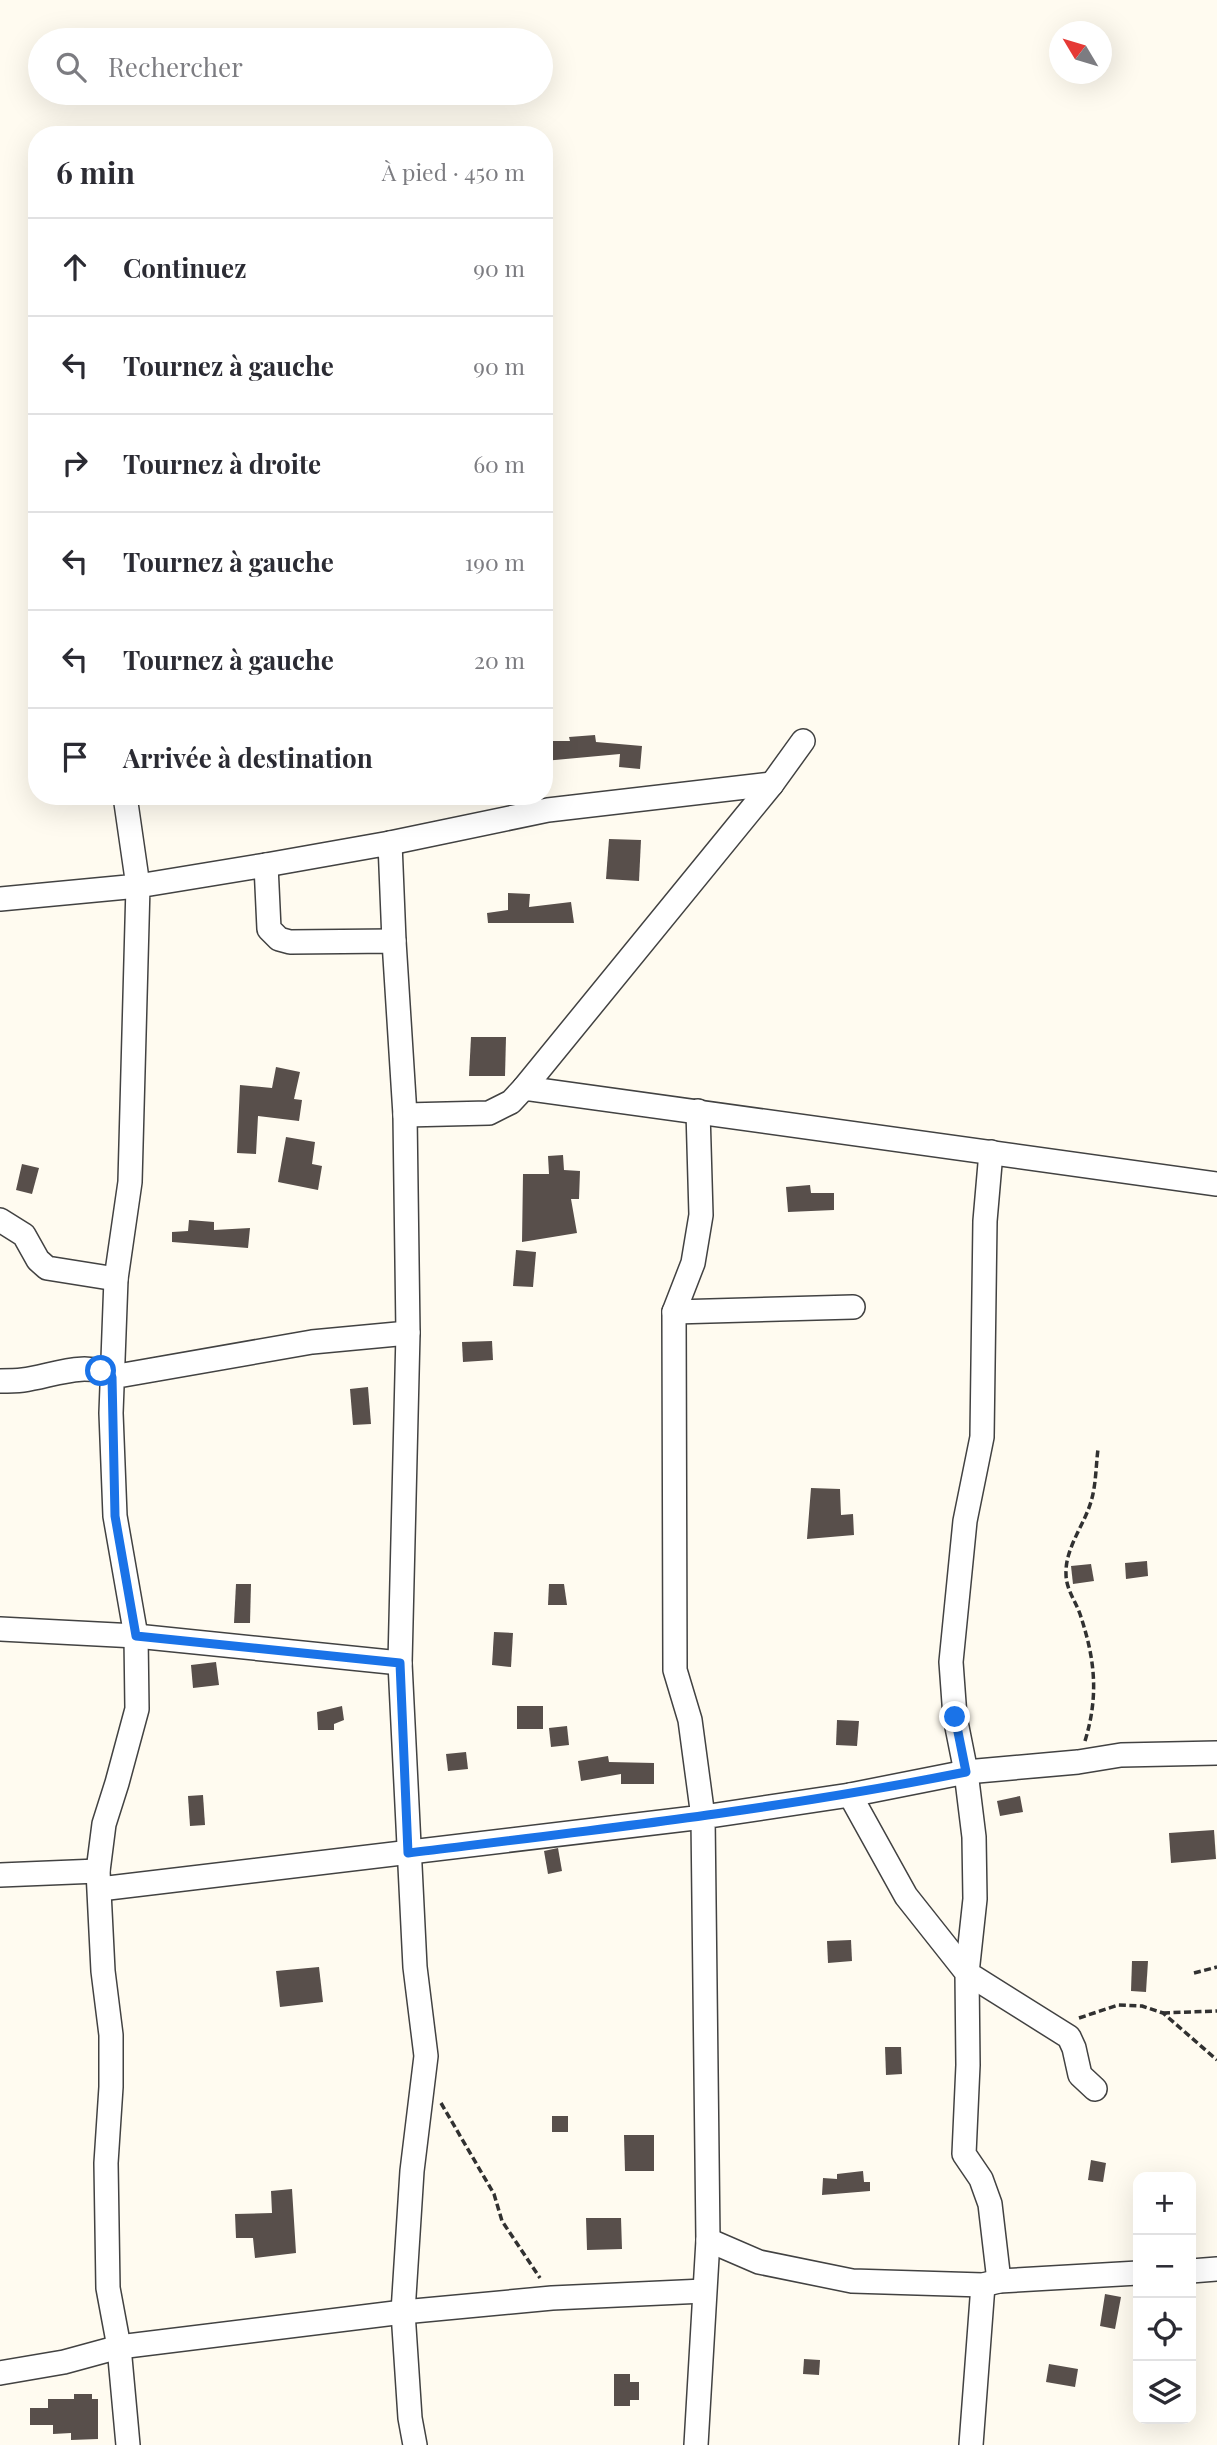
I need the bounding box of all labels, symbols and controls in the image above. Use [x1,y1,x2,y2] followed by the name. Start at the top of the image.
[1049,21,1112,84] north arrow
[28,28,553,105] search box
[52,48,90,86] icon: search
[108,49,243,84] text: Rechercher
[56,152,135,192] text: 6 min
[382,156,525,187] text: À pied · 450 m
[56,248,94,286] icon: ahead
[123,250,246,285] text: Continuez
[473,252,525,283] text: 90 m
[56,346,94,384] icon: left
[123,348,334,383] text: Tournez à gauche
[473,350,525,381] text: 90 m
[56,444,94,482] icon: right
[123,446,321,481] text: Tournez à droite
[473,448,525,479] text: 60 m
[56,542,94,580] icon: left
[123,544,334,579] text: Tournez à gauche
[465,546,525,577] text: 190 m
[56,640,94,678] icon: left
[123,642,334,677] text: Tournez à gauche
[474,644,525,675] text: 20 m
[56,738,94,776] icon: arrive
[123,740,373,775] text: Arrivée à destination
[85,1355,116,1386] route start
[939,1701,970,1732] route end
[1133,2172,1196,2424] map controls
[1133,2172,1196,2235] button: +
[1133,2235,1196,2298] button: −
[1133,2298,1196,2361] button: locate
[1133,2361,1196,2424] button: layers

